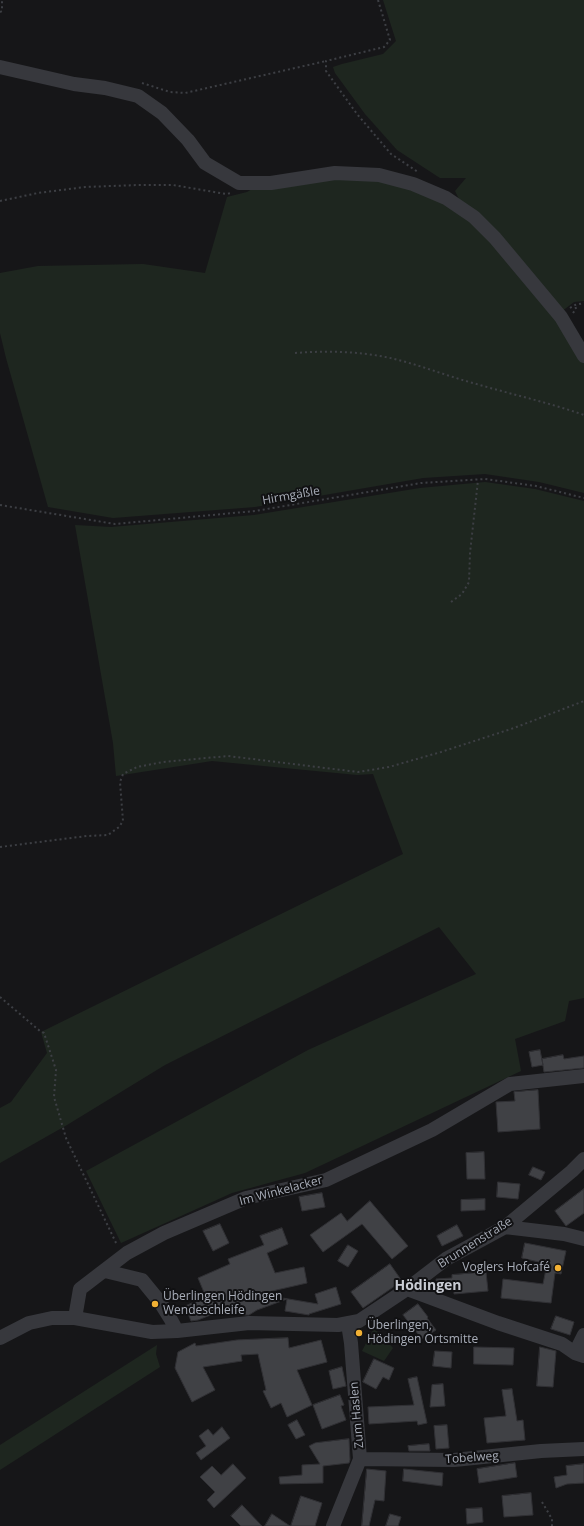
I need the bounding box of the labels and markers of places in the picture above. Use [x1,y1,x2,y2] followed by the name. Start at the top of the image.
[462,1261,550,1275] place label: Voglers Hofcafé
[553,1263,563,1273] marker: Voglers Hofcafé
[163,1290,282,1318] place label: Überlingen Hödingen Wendeschleife
[150,1299,160,1309] marker: Überlingen Hödingen Wendeschleife
[367,1319,478,1347] place label: Überlingen, Hödingen Ortsmitte
[354,1328,364,1338] marker: Überlingen, Hödingen Ortsmitte

